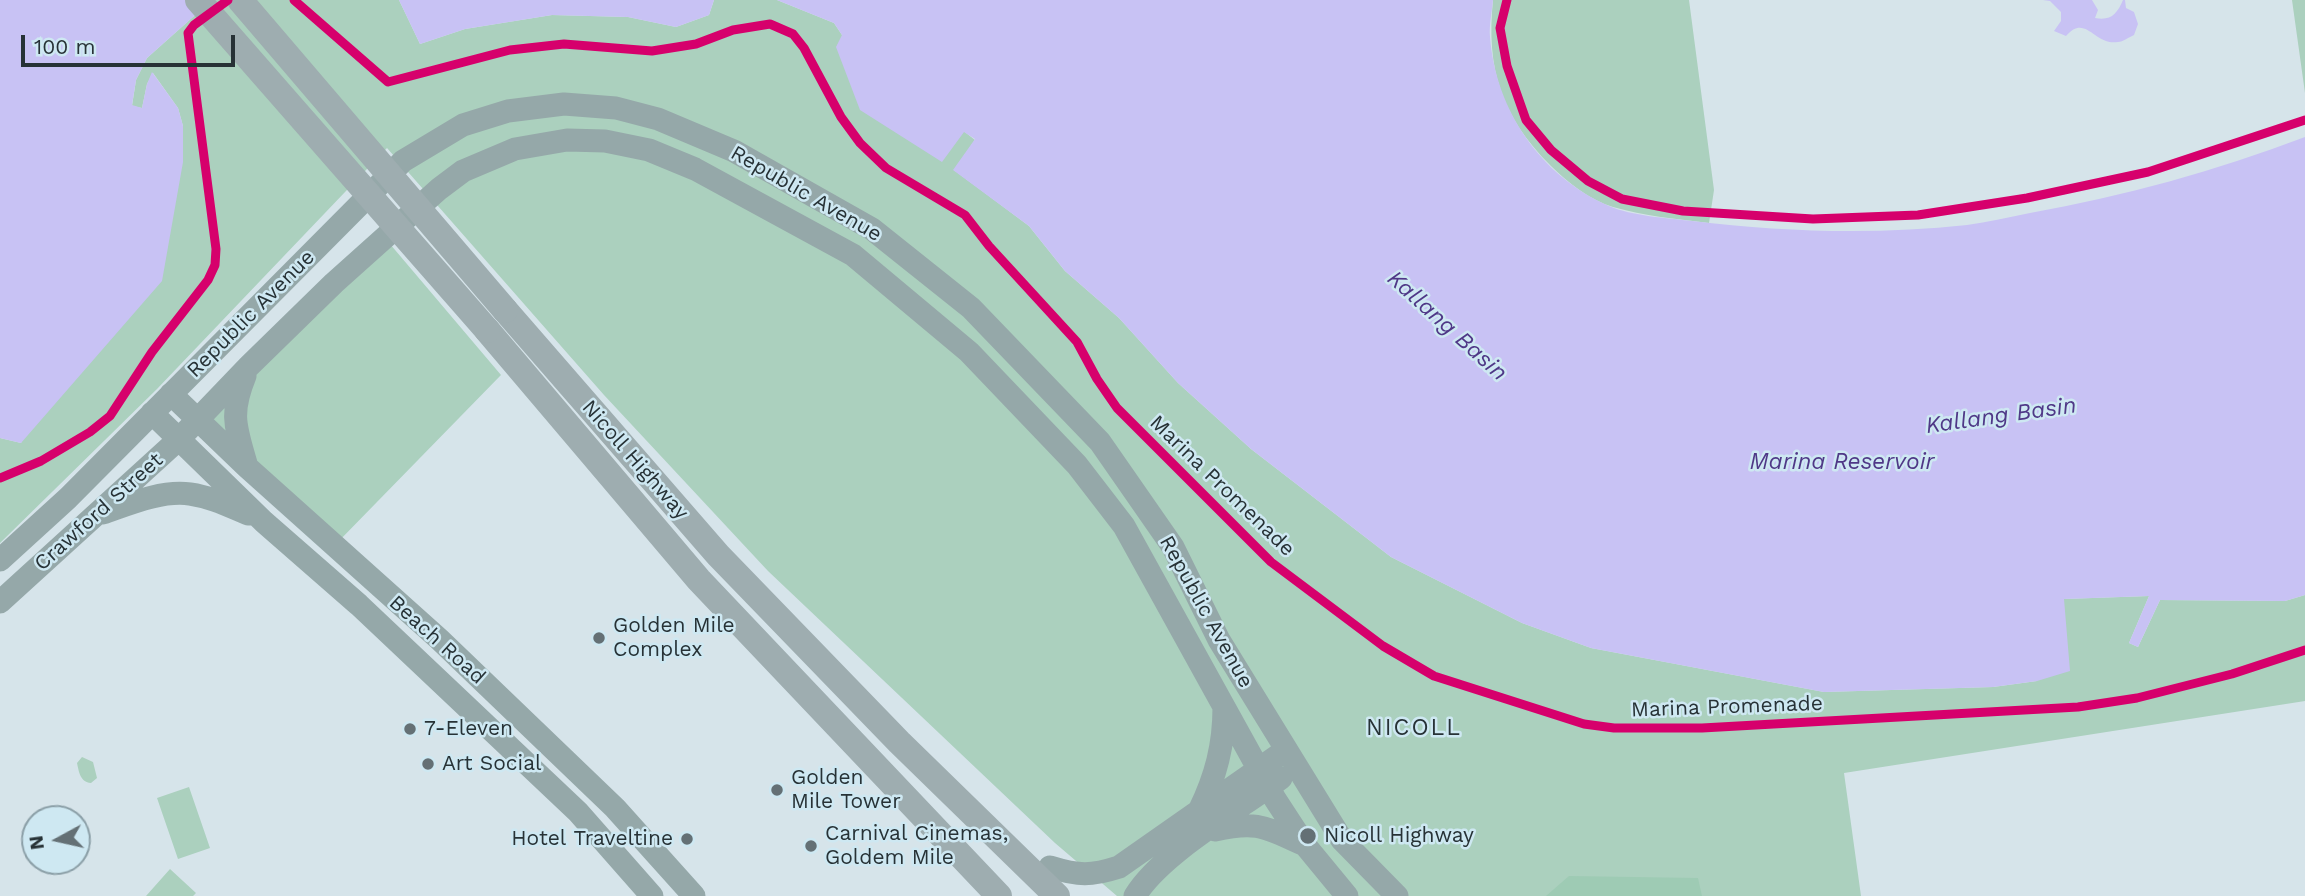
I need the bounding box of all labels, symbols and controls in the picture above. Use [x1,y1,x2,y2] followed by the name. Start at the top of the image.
[24,21,238,65] scale bar
[34,34,96,59] text: 100 m
[726,141,886,247] street label: Republic Avenue
[182,245,320,383] street label: Republic Avenue
[1381,265,1513,387] water label: Kallang Basin
[1924,392,2078,440] water label: Kallang Basin
[576,395,694,525] street label: Nicoll Highway
[1144,410,1300,562] street label: Marina Promenade
[30,448,168,576] street label: Crawford Street
[1749,448,1935,476] water label: Marina Reservoir
[1154,531,1258,693] street label: Republic Avenue
[384,590,490,690] street label: Beach Road
[613,613,735,663] place label: Golden Mile Complex
[591,630,607,646] marker: Golden Mile Complex
[1631,691,1823,723] street label: Marina Promenade
[1367,714,1461,742] district label: NICOLL
[424,716,513,742] place label: 7-Eleven
[402,721,418,737] marker: 7-Eleven
[442,751,541,777] place label: Art Social
[420,756,436,772] marker: Art Social
[791,765,901,815] place label: Golden Mile Tower
[769,782,785,798] marker: Golden Mile Tower
[21,805,91,875] north arrow
[825,821,1008,871] place label: Carnival Cinemas, Goldem Mile
[1324,823,1474,849] place label: Nicoll Highway
[511,826,673,852] place label: Hotel Traveltine
[1298,826,1318,846] marker: Nicoll Highway
[679,831,695,847] marker: Hotel Traveltine
[24,834,49,851] text: N
[803,838,819,854] marker: Carnival Cinemas, Goldem Mile

